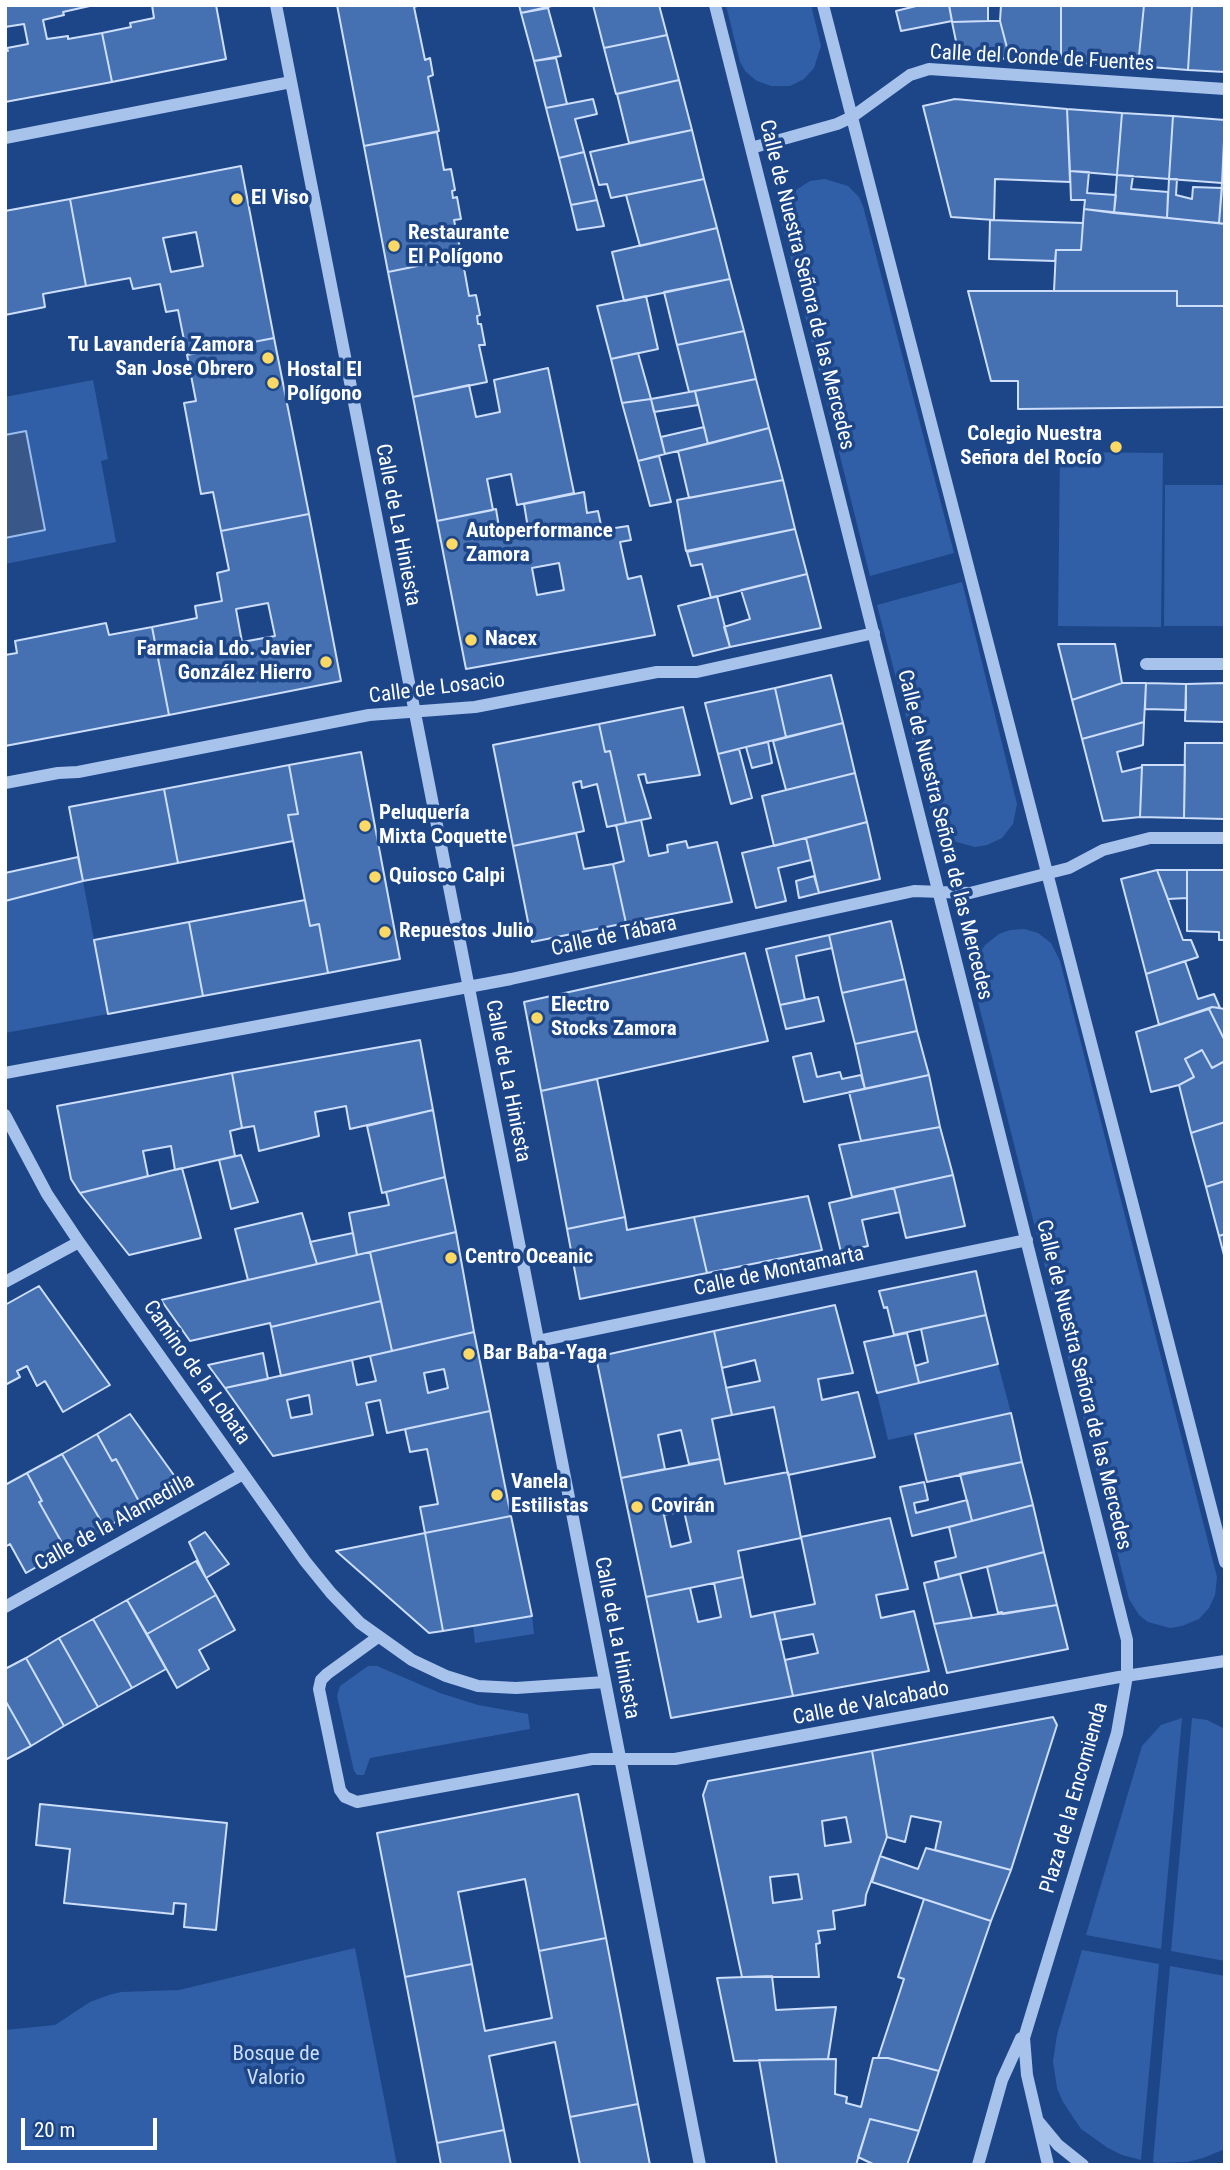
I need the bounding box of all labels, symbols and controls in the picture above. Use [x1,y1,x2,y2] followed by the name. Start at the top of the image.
[929,41,1155,77] street label: Calle del Conde de Fuentes
[753,117,859,453] street label: Calle de Nuestra Señora de las Mercedes
[251,186,309,212] place label: El Viso
[229,191,245,207] marker: El Viso
[408,221,509,271] place label: Restaurante El Polígono
[386,238,402,254] marker: Restaurante El Polígono
[68,333,254,383] place label: Tu Lavandería Zamora San Jose Obrero
[260,350,276,366] marker: Tu Lavandería Zamora San Jose Obrero
[287,358,362,408] place label: Hostal El Polígono
[265,375,281,391] marker: Hostal El Polígono
[960,422,1102,472] place label: Colegio Nuestra Señora del Rocío
[1108,439,1124,455] marker: Colegio Nuestra Señora del Rocío
[369,442,425,608] street label: Calle de La Hiniesta
[466,519,613,569] place label: Autoperformance Zamora
[444,536,460,552] marker: Autoperformance Zamora
[485,627,537,653] place label: Nacex
[463,632,479,648] marker: Nacex
[137,637,312,687] place label: Farmacia Ldo. Javier González Hierro
[318,654,334,670] marker: Farmacia Ldo. Javier González Hierro
[891,667,997,1003] street label: Calle de Nuestra Señora de las Mercedes
[368,668,506,710] street label: Calle de Losacio
[379,801,507,851] place label: Peluquería Mixta Coquette
[357,818,373,834] marker: Peluquería Mixta Coquette
[389,864,505,890] place label: Quiosco Calpi
[367,869,383,885] marker: Quiosco Calpi
[549,911,679,963] street label: Calle de Tábara
[399,919,534,945] place label: Repuestos Julio
[377,924,393,940] marker: Repuestos Julio
[551,993,677,1043] place label: Electro Stocks Zamora
[479,998,535,1164] street label: Calle de La Hiniesta
[529,1010,545,1026] marker: Electro Stocks Zamora
[1030,1217,1136,1553] street label: Calle de Nuestra Señora de las Mercedes
[692,1242,866,1302] street label: Calle de Montamarta
[465,1245,593,1271] place label: Centro Oceanic
[443,1250,459,1266] marker: Centro Oceanic
[137,1296,255,1450] street label: Camino de la Lobata
[483,1341,607,1367] place label: Bar Baba-Yaga
[461,1346,477,1362] marker: Bar Baba-Yaga
[31,1469,199,1577] street label: Calle de la Alamedilla
[511,1470,589,1520] place label: Vanela Estilistas
[489,1487,505,1503] marker: Vanela Estilistas
[651,1494,715,1520] place label: Covirán
[629,1499,645,1515] marker: Covirán
[588,1555,644,1721] street label: Calle de La Hiniesta
[791,1676,951,1732] street label: Calle de Valcabado
[1036,1700,1114,1896] street label: Plaza de la Encomienda
[232,2042,320,2092] park label: Bosque de Valorio
[24,2104,161,2148] scale bar
[34,2118,75,2142] text: 20 m

